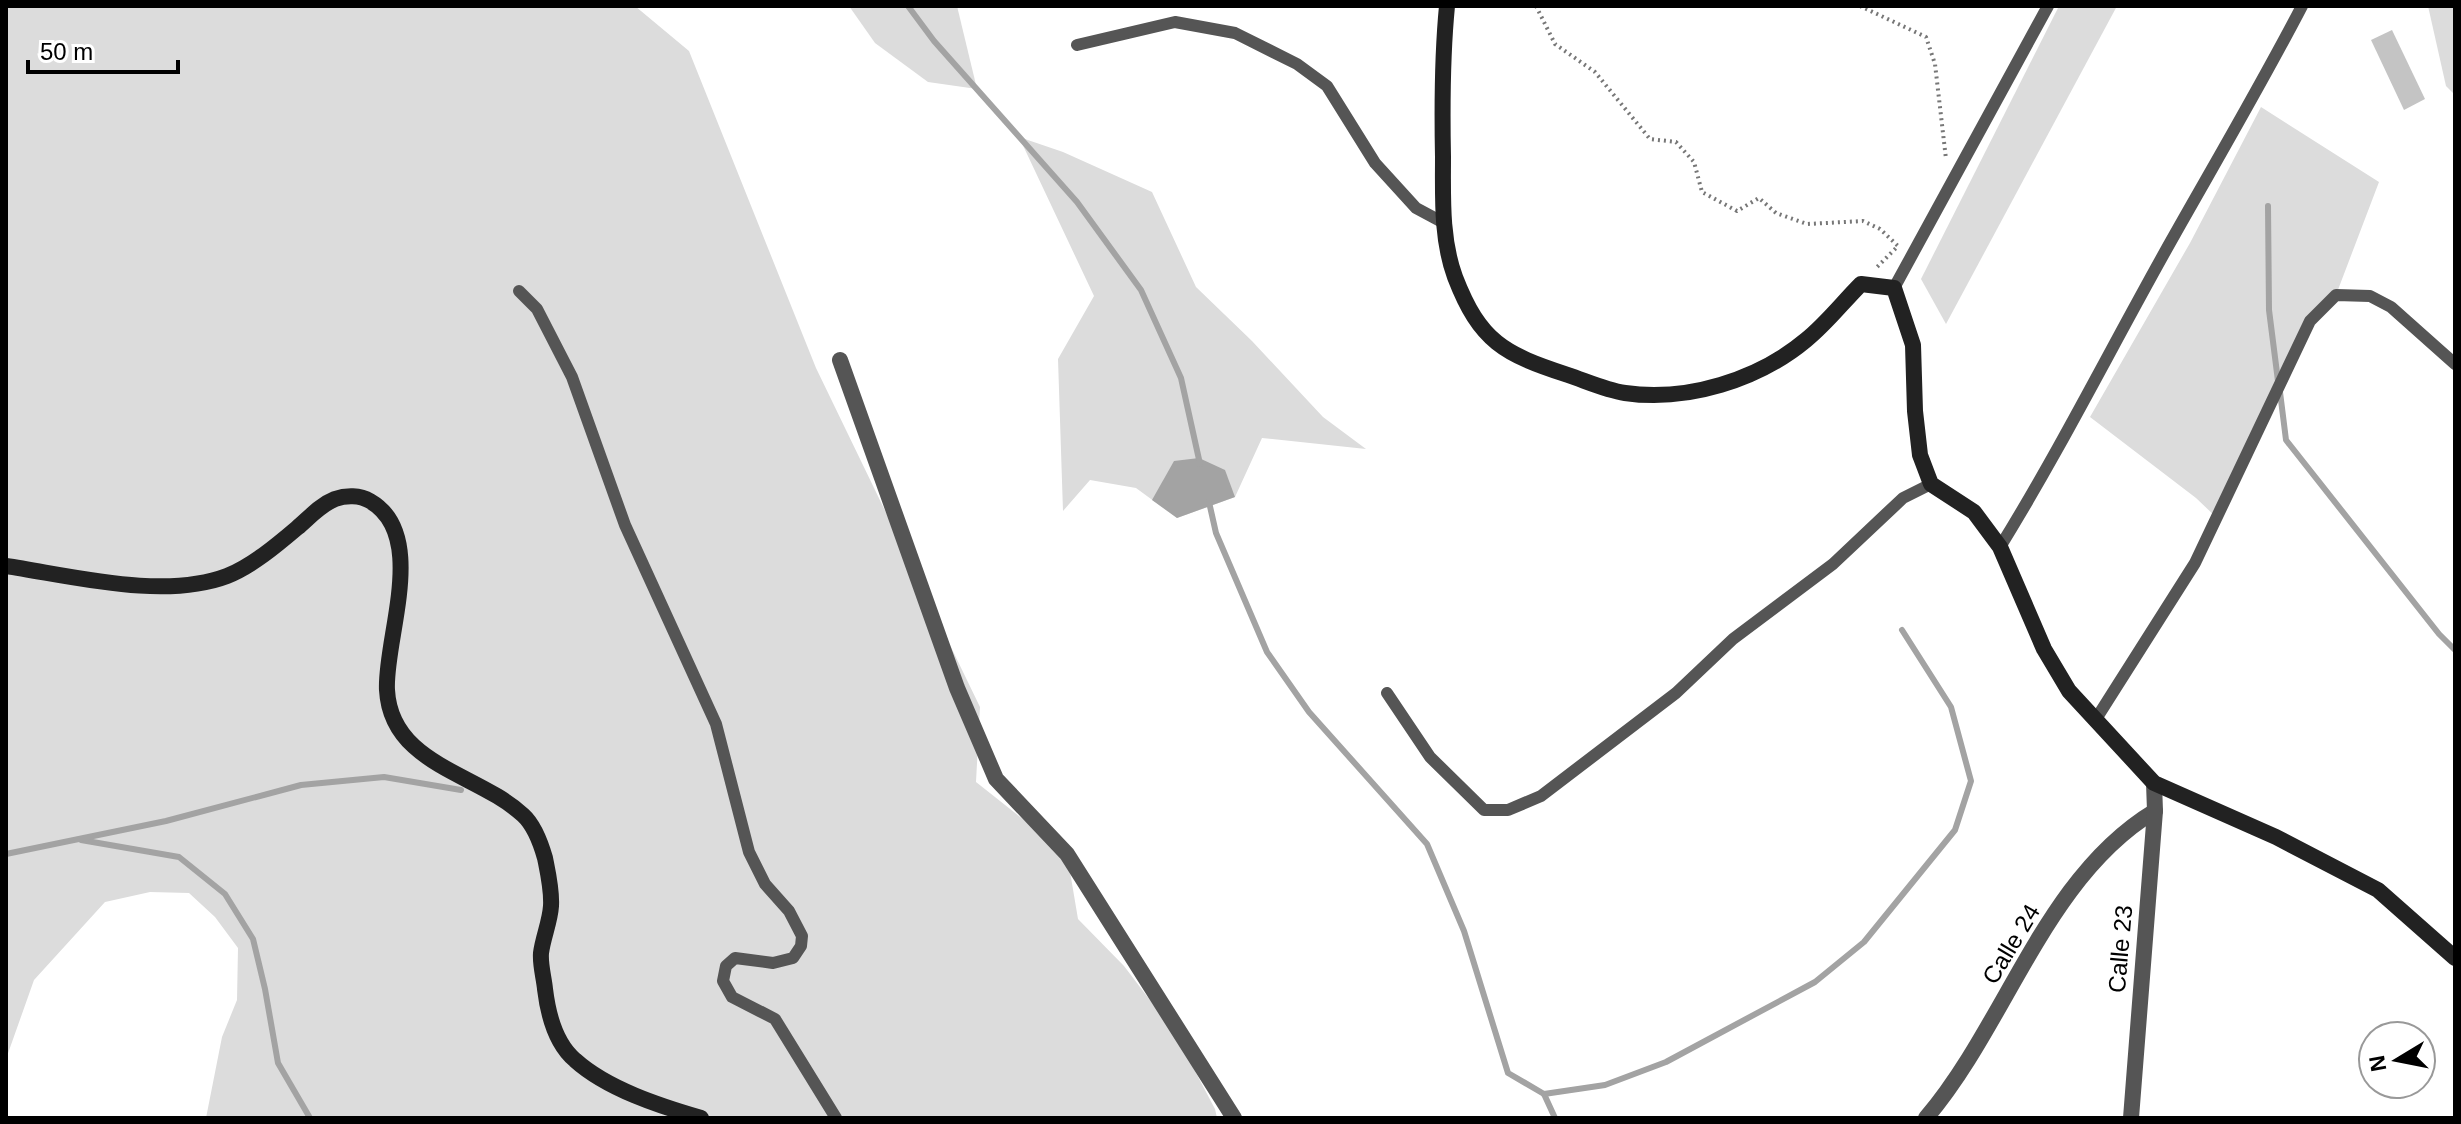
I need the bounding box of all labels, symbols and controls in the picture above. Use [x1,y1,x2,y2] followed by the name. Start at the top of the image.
[28,24,178,74] scale bar
[40,38,93,65] text: 50 m
[1977,899,2045,989] street label: Calle 24
[2103,904,2137,994] street label: Calle 23
[2357,1020,2437,1100] north arrow
[2364,1053,2391,1073] text: N

